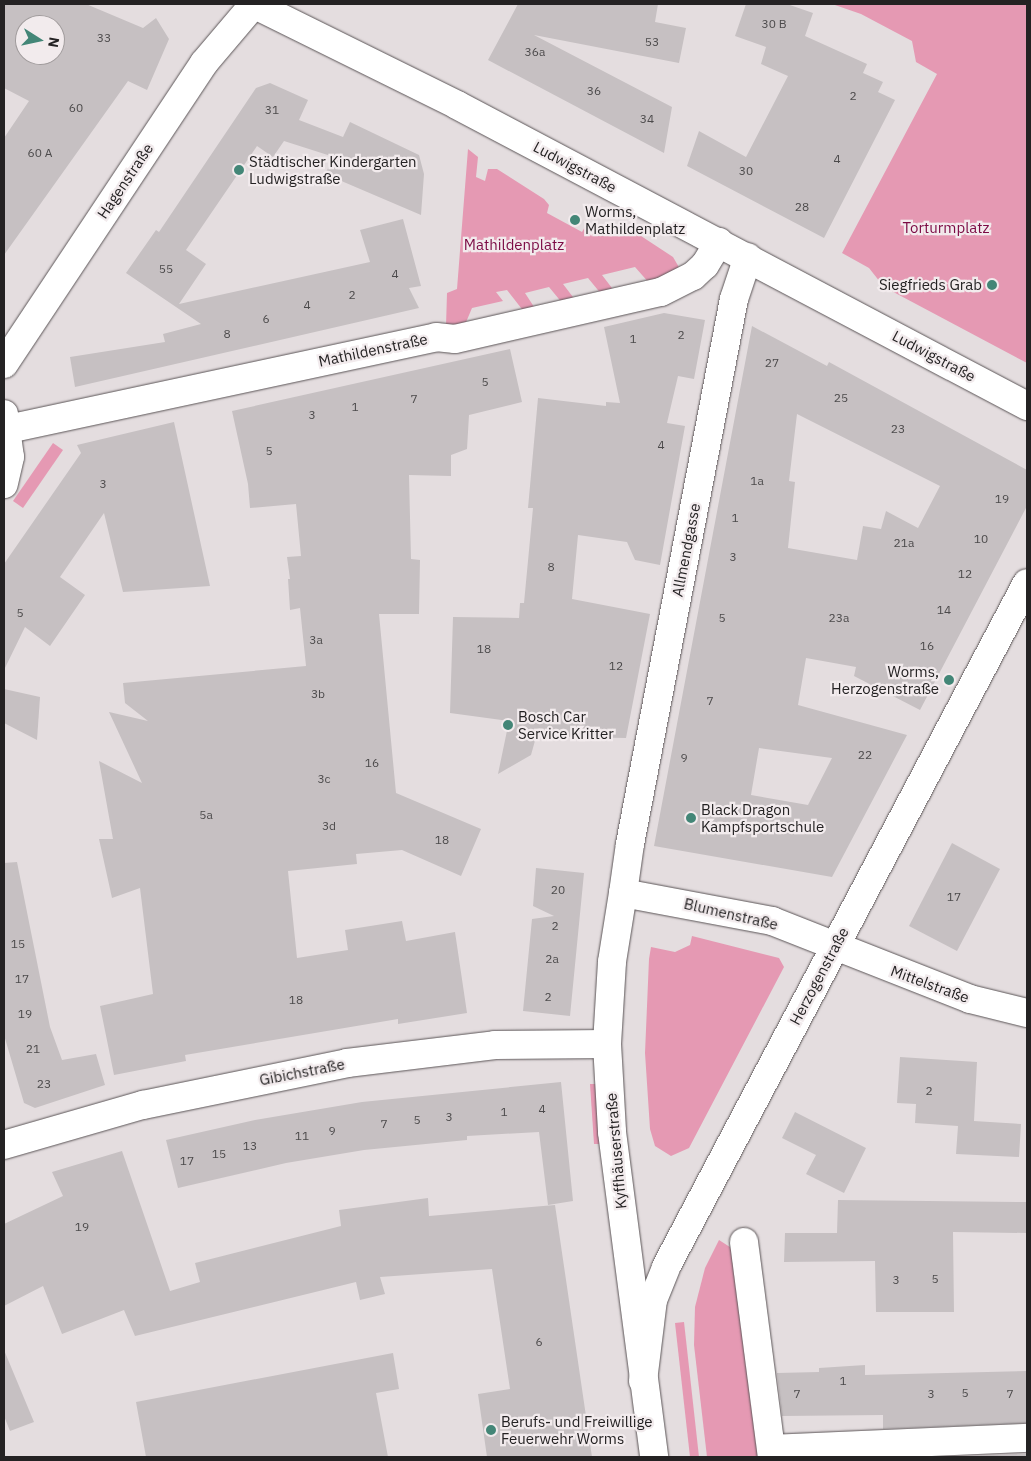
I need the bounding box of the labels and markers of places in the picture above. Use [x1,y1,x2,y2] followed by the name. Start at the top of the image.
[249,152,417,187] place label: Städtischer Kindergarten Ludwigstraße
[233,164,245,176] marker: Städtischer Kindergarten Ludwigstraße
[585,202,685,237] place label: Worms, Mathildenplatz
[569,214,581,226] marker: Worms, Mathildenplatz
[879,276,982,294] place label: Siegfrieds Grab
[986,279,998,291] marker: Siegfrieds Grab
[831,662,939,697] place label: Worms, Herzogenstraße
[943,674,955,686] marker: Worms, Herzogenstraße
[518,707,614,742] place label: Bosch Car Service Kritter
[502,719,514,731] marker: Bosch Car Service Kritter
[701,800,824,835] place label: Black Dragon Kampfsportschule
[685,812,697,824] marker: Black Dragon Kampfsportschule
[501,1412,653,1447] place label: Berufs- und Freiwillige Feuerwehr Worms
[485,1424,497,1436] marker: Berufs- und Freiwillige Feuerwehr Worms

